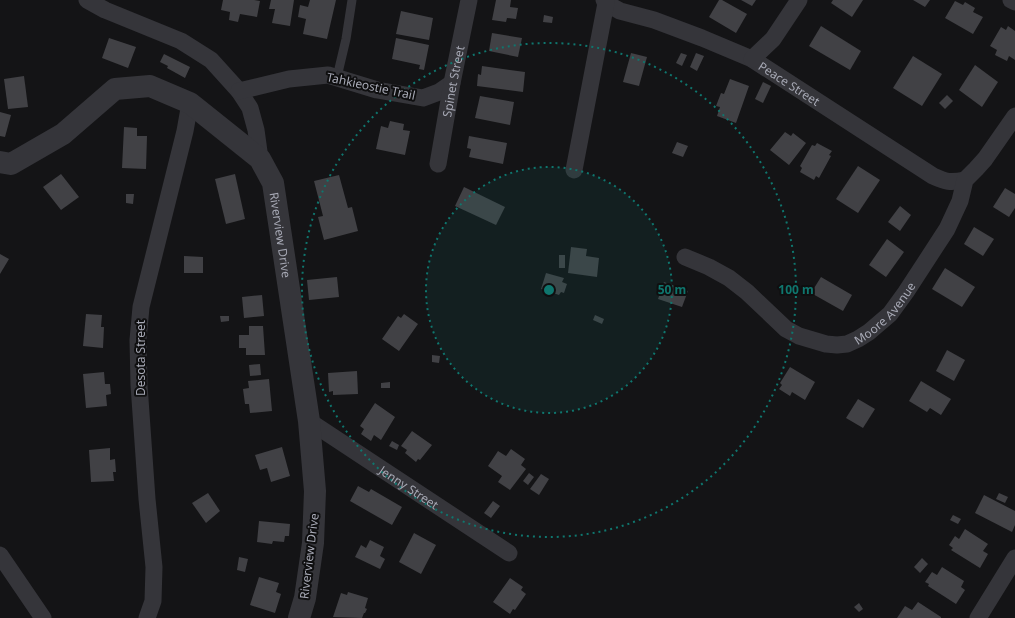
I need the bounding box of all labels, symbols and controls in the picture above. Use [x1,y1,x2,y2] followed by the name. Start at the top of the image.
[438,43,468,118] street label: Spinet Street
[755,57,824,110] street label: Peace Street
[325,68,417,104] street label: Tahkieostie Trail
[266,191,296,279] street label: Riverview Drive
[850,278,919,348] street label: Moore Avenue
[658,281,686,298] text: 50 m
[778,281,814,298] text: 100 m
[542,283,556,297] centre of rings
[132,319,149,396] street label: Desota Street
[375,461,443,513] street label: Jenny Street
[295,512,323,600] street label: Riverview Drive

